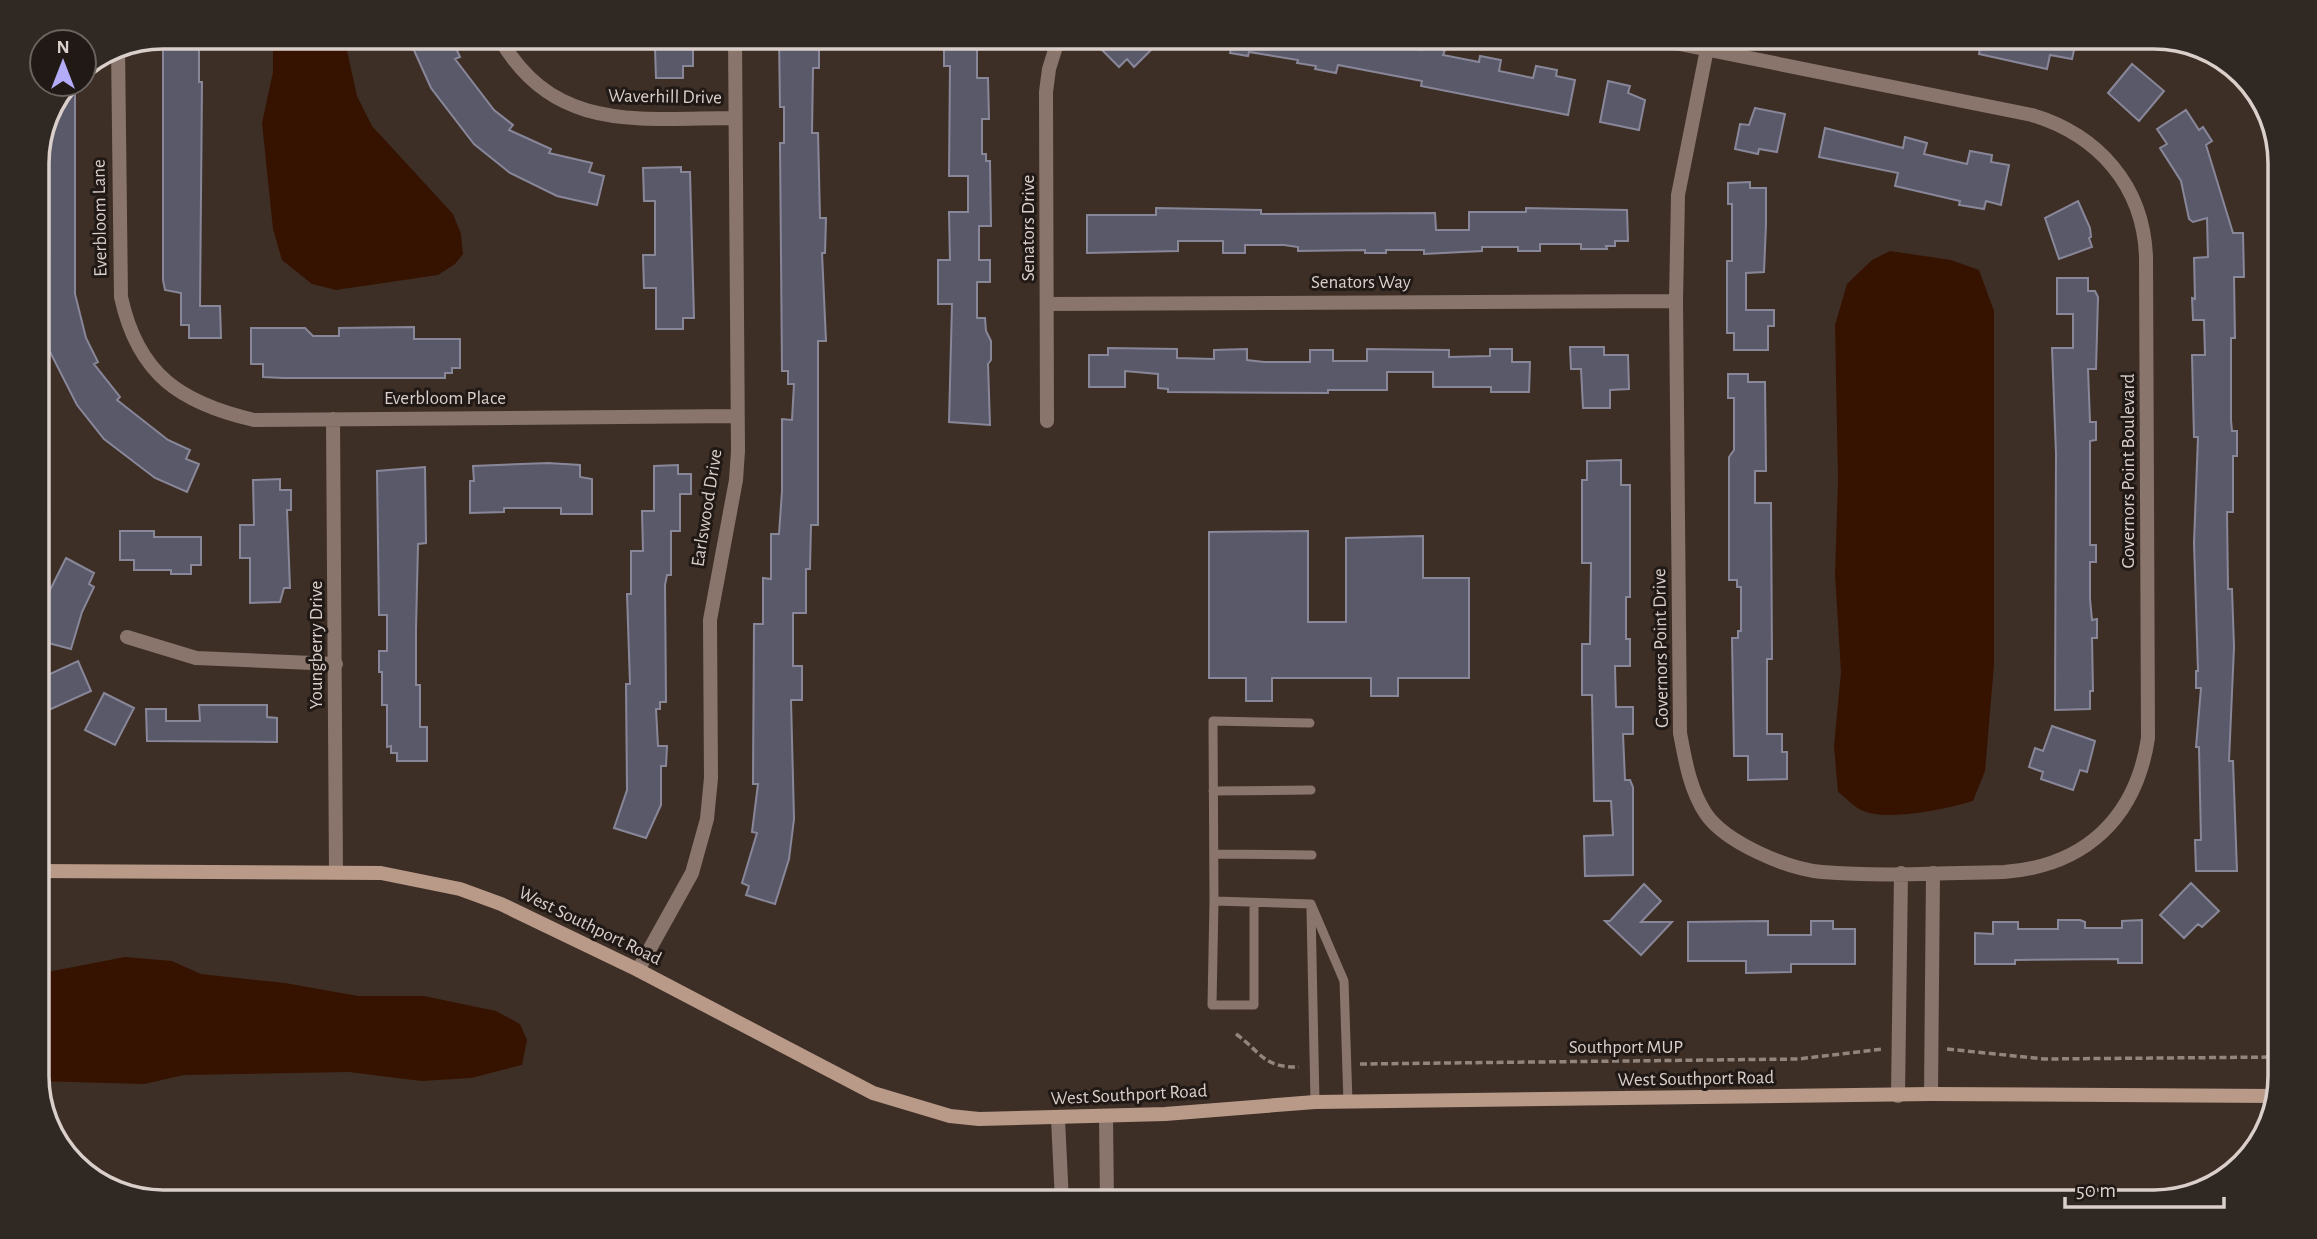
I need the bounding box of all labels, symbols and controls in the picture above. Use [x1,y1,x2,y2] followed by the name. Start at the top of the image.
[28,28,98,98] north arrow
[56,38,70,57] text: N
[608,87,722,107] street label: Waverhill Drive
[89,159,111,277] street label: Everbloom Lane
[1019,175,1038,281] street label: Senators Drive
[1311,273,1411,292] street label: Senators Way
[2119,373,2138,568] street label: Governors Point Boulevard
[384,389,506,408] street label: Everbloom Place
[688,448,726,568] street label: Earlswood Drive
[1650,568,1672,728] street label: Governors Point Drive
[307,581,326,709] street label: Youngberry Drive
[515,883,665,969] street label: West Southport Road
[1569,1038,1683,1057] street label: Southport MUP
[1618,1068,1775,1090] street label: West Southport Road
[1050,1081,1208,1109] street label: West Southport Road
[2065,1166,2224,1210] scale bar
[2076,1180,2116,1201] text: 50 m

